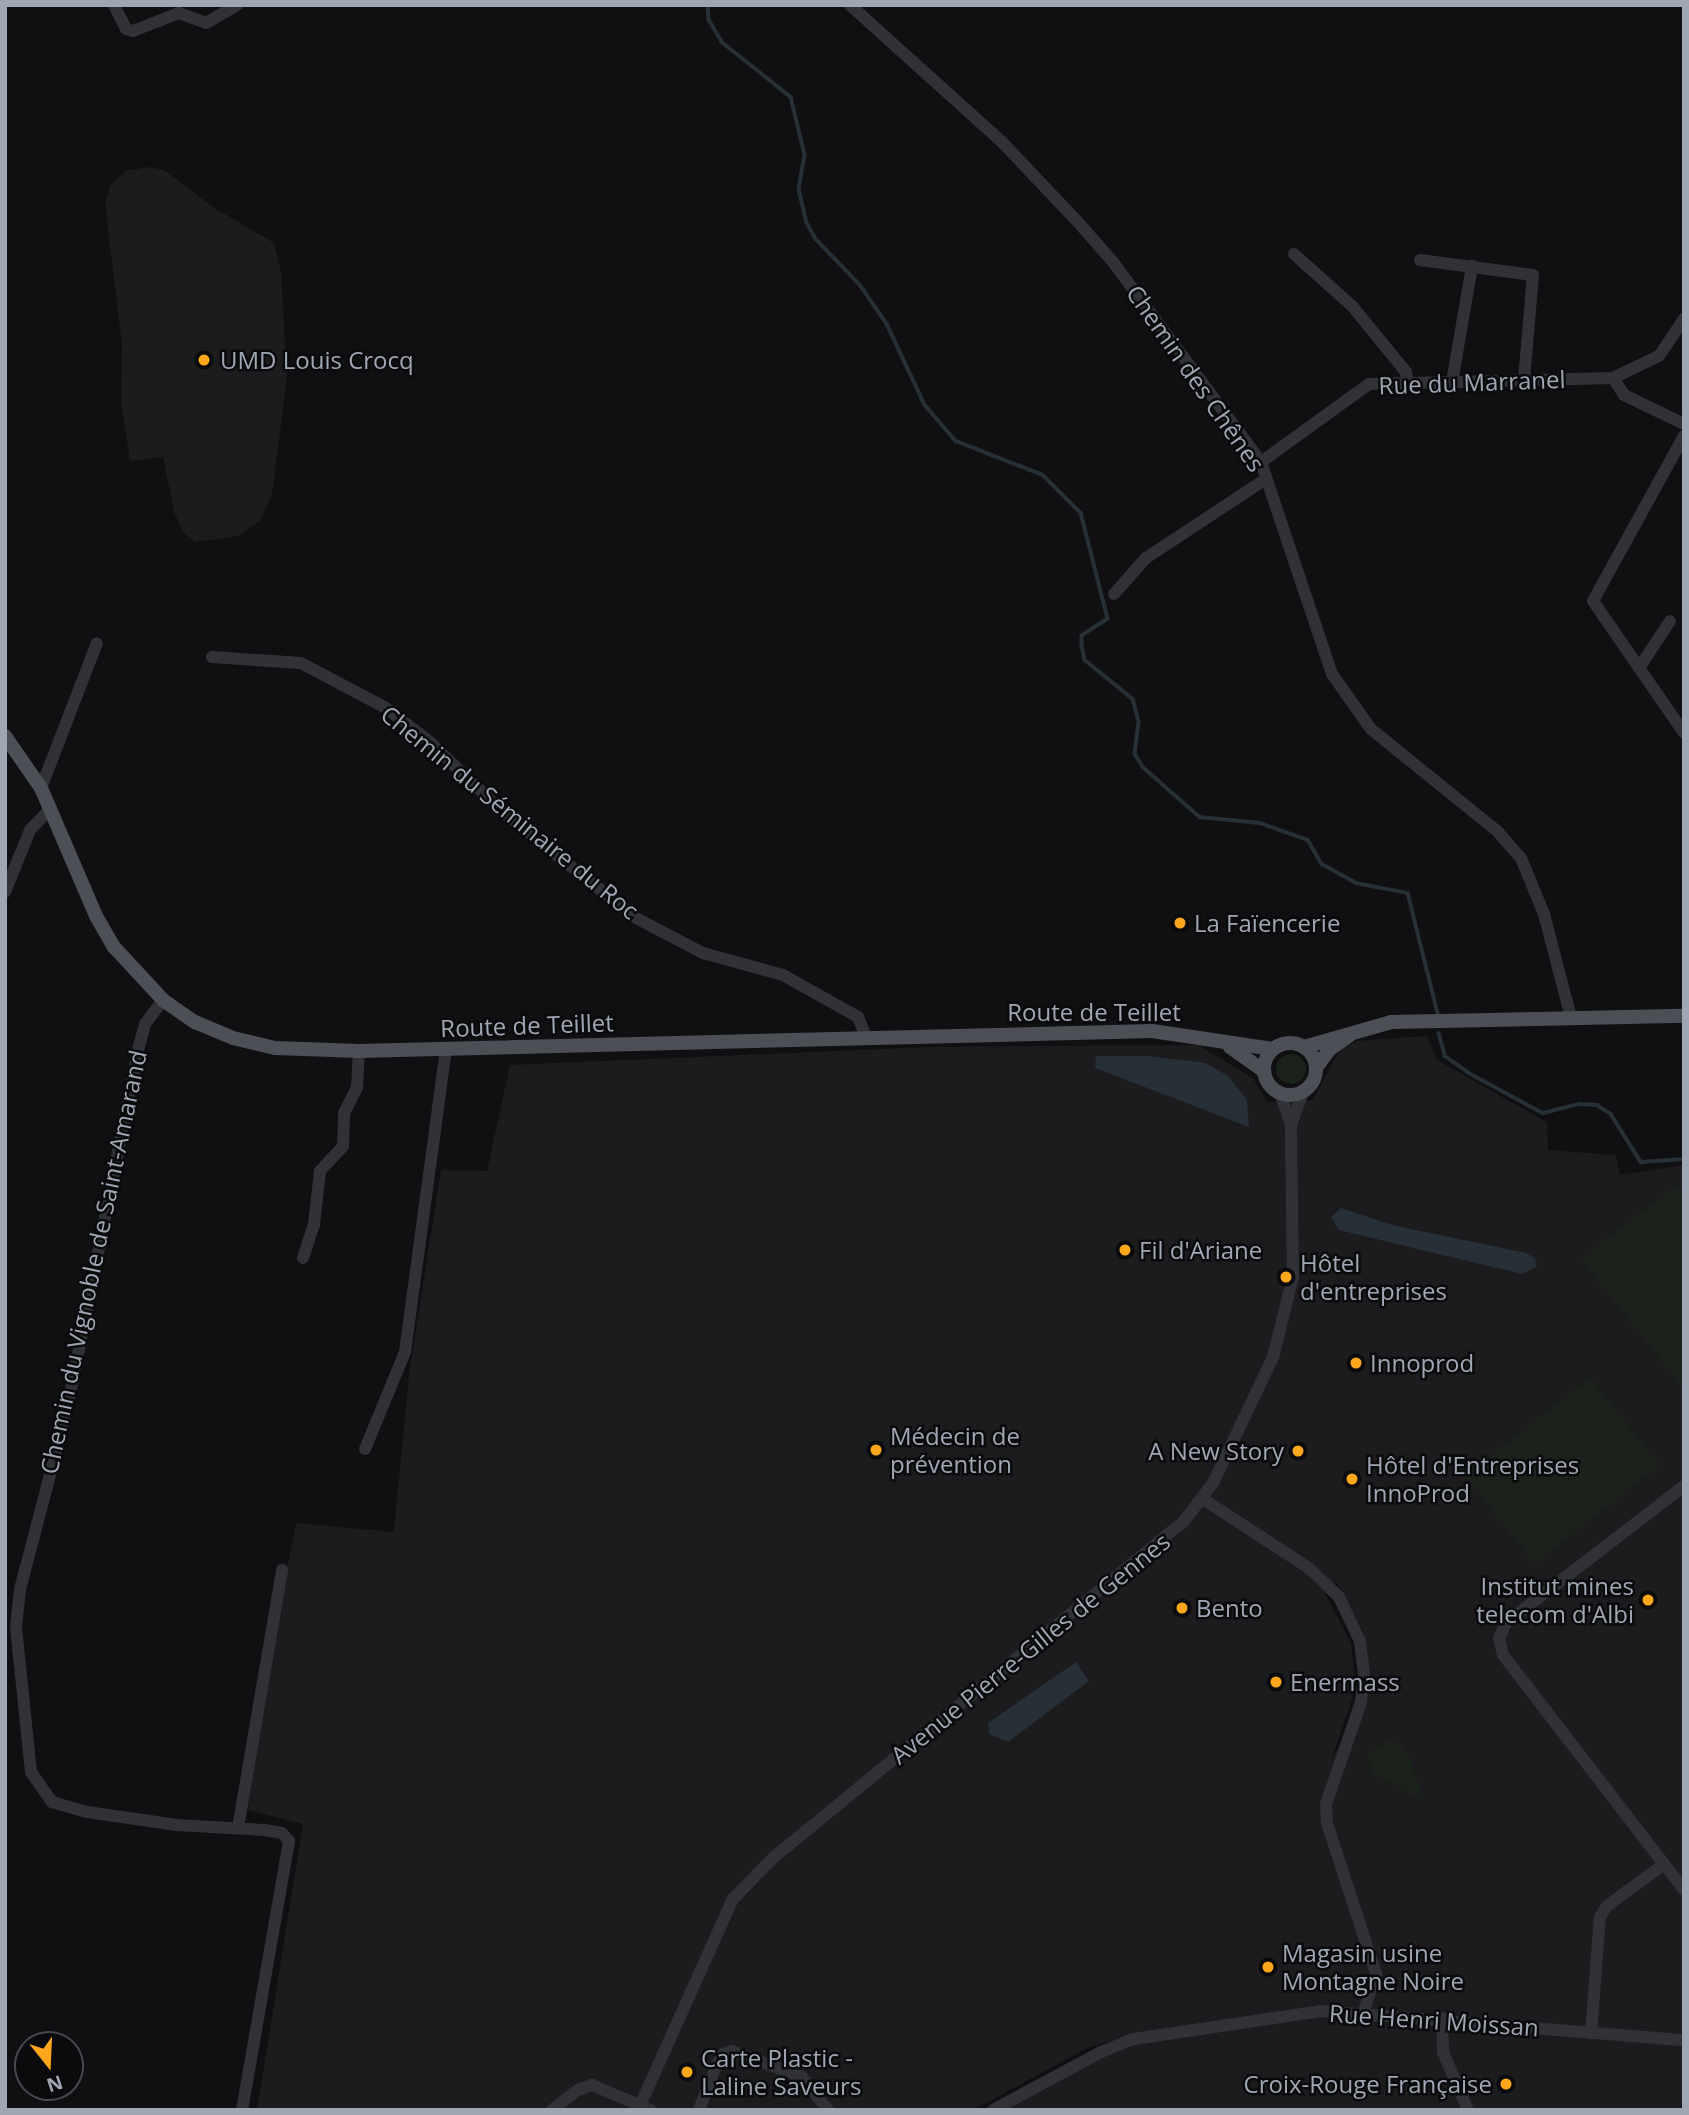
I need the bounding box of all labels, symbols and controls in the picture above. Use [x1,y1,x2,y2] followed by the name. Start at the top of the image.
[1121,279,1271,477] street label: Chemin des Chênes
[220,346,414,374] place label: UMD Louis Crocq
[194,350,214,370] marker: UMD Louis Crocq
[1378,364,1566,400] street label: Rue du Marranel
[375,699,645,925] street label: Chemin du Séminaire du Roc
[1194,909,1340,937] place label: La Faïencerie
[1172,915,1188,931] marker: La Faïencerie
[1007,998,1181,1026] street label: Route de Teillet
[440,1008,614,1042] street label: Route de Teillet
[34,1048,152,1476] street label: Chemin du Vignoble de Saint-Amarand
[1139,1236,1262,1264] place label: Fil d'Ariane
[1117,1242,1133,1258] marker: Fil d'Ariane
[1300,1249,1447,1305] place label: Hôtel d'entreprises
[1278,1269,1294,1285] marker: Hôtel d'entreprises
[1370,1349,1474,1377] place label: Innoprod
[1348,1355,1364,1371] marker: Innoprod
[890,1422,1020,1478] place label: Médecin de prévention
[1148,1437,1284,1465] place label: A New Story
[868,1442,884,1458] marker: Médecin de prévention
[1290,1443,1306,1459] marker: A New Story
[1366,1451,1579,1507] place label: Hôtel d'Entreprises InnoProd
[1344,1471,1360,1487] marker: Hôtel d'Entreprises InnoProd
[885,1526,1175,1770] street label: Avenue Pierre-Gilles de Gennes
[1476,1572,1634,1628] place label: Institut mines telecom d'Albi
[1640,1592,1656,1608] marker: Institut mines telecom d'Albi
[1196,1594,1263,1622] place label: Bento
[1174,1600,1190,1616] marker: Bento
[1290,1668,1400,1696] place label: Enermass
[1268,1674,1284,1690] marker: Enermass
[1282,1939,1464,1995] place label: Magasin usine Montagne Noire
[1260,1959,1276,1975] marker: Magasin usine Montagne Noire
[1328,1998,1540,2042] street label: Rue Henri Moissan
[14,2031,84,2101] north arrow
[701,2044,861,2100] place label: Carte Plastic - Laline Saveurs
[679,2064,695,2080] marker: Carte Plastic - Laline Saveurs
[44,2069,66,2099] text: N
[1244,2070,1492,2098] place label: Croix-Rouge Française
[1498,2076,1514,2092] marker: Croix-Rouge Française

